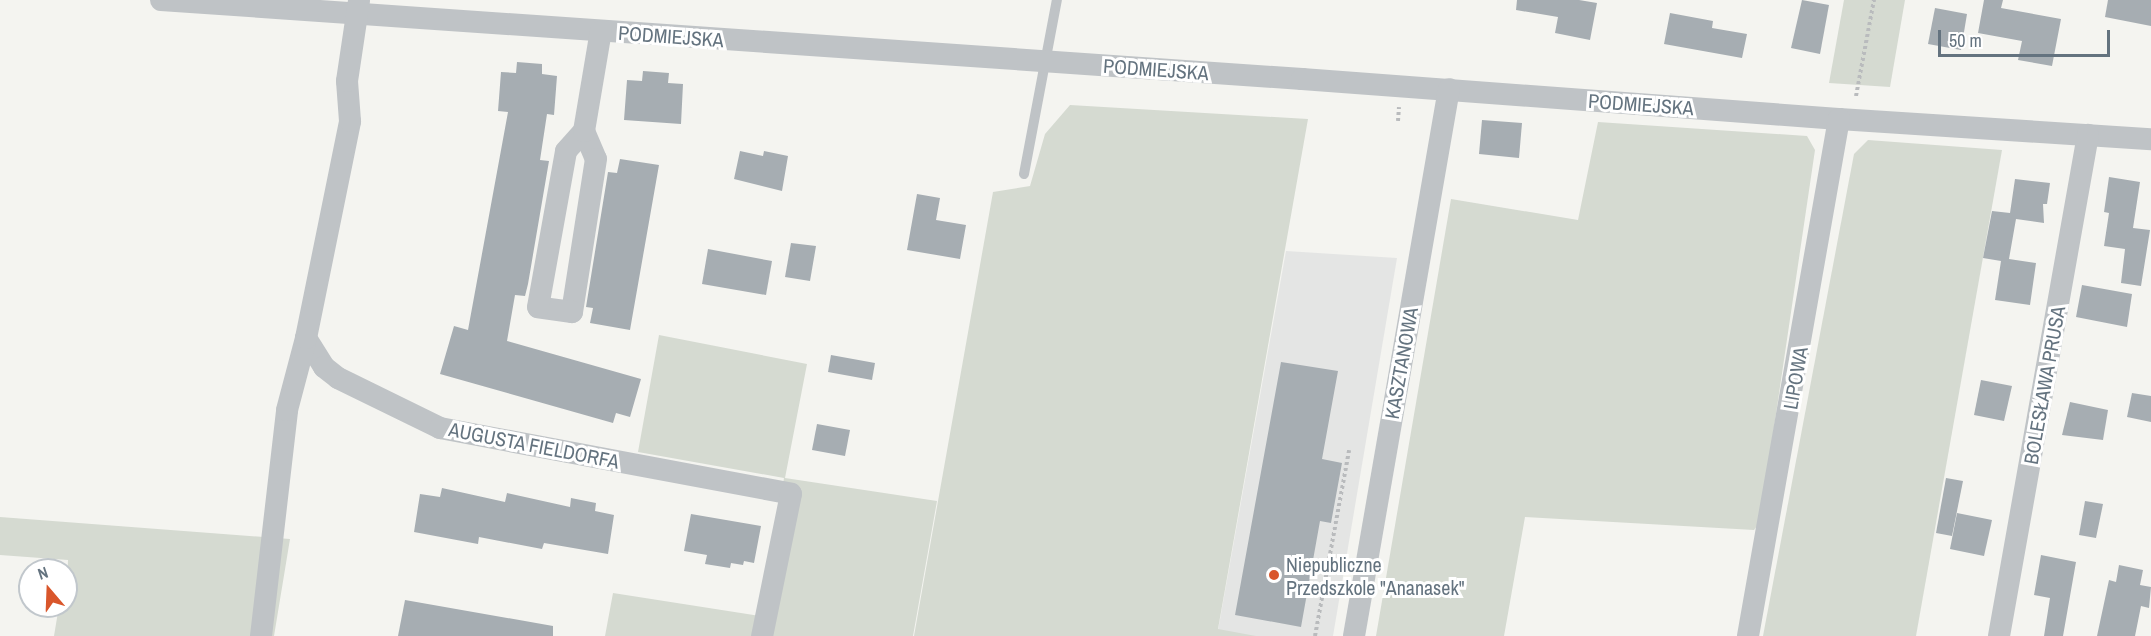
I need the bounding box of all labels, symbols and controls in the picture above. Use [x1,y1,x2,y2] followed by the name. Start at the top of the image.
[1941,18,2114,56] scale bar
[617,20,725,52] street label: PODMIEJSKA
[1949,28,1982,53] text: 50 m
[1102,53,1210,85] street label: PODMIEJSKA
[1587,88,1695,120] street label: PODMIEJSKA
[2018,304,2070,466] street label: BOLESŁAWA PRUSA
[1379,305,1423,421] street label: KASZTANOWA
[1778,345,1812,411] street label: LIPOWA
[446,417,622,473] street label: AUGUSTA FIELDORFA
[1286,552,1464,599] place label: Niepubliczne Przedszkole "Ananasek"
[18,558,78,618] north arrow
[35,561,51,585] text: N
[1267,568,1281,582] marker: Niepubliczne Przedszkole "Ananasek"

